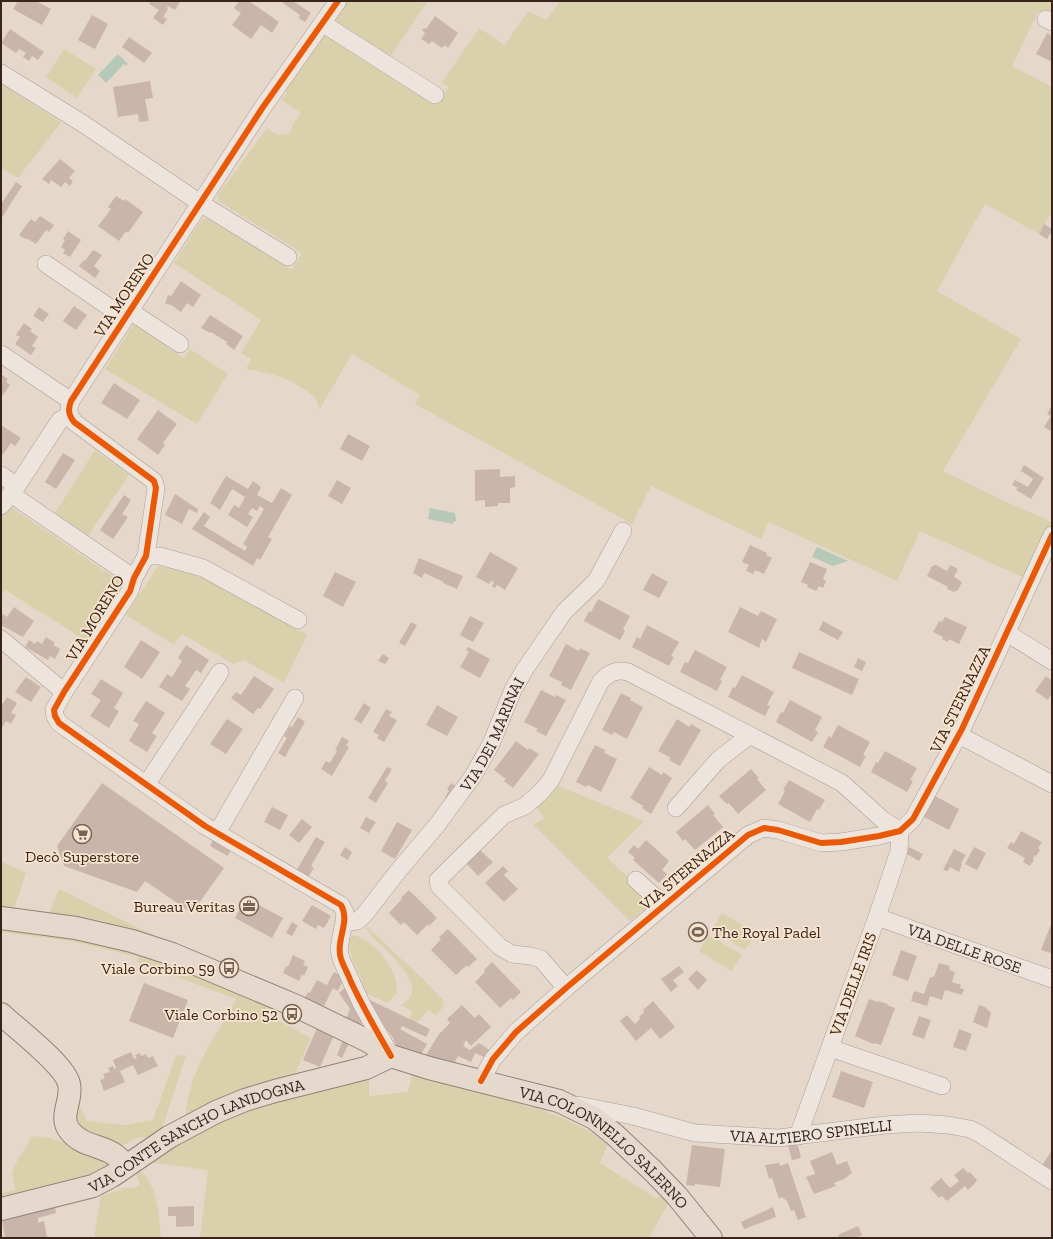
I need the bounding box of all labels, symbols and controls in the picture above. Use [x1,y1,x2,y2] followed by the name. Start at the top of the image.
[89,249,159,342] street label: VIA MORENO
[61,571,128,665] street label: VIA MORENO
[925,642,995,757] street label: VIA STERNAZZA
[455,674,528,796] street label: VIA DEI MARINAI
[71,823,93,845] supermarket icon: Decò Superstore
[635,824,739,915] street label: VIA STERNAZZA
[25,847,139,866] place label: Decò Superstore
[238,895,260,917] office icon: Bureau Veritas
[134,897,235,916] place label: Bureau Veritas
[904,919,1024,977] street label: VIA DELLE ROSE
[687,921,709,943] sports icon: The Royal Padel
[712,923,821,942] place label: The Royal Padel
[825,930,881,1039] street label: VIA DELLE IRIS
[218,957,240,979] bus stop icon: Viale Corbino 59
[100,959,215,978] place label: Viale Corbino 59
[281,1003,303,1025] bus stop icon: Viale Corbino 52
[164,1005,278,1024] place label: Viale Corbino 52
[84,1074,307,1197] street label: VIA CONTE SANCHO LANDOGNA
[516,1082,693,1213] street label: VIA COLONNELLO SALERNO
[729,1115,893,1148] street label: VIA ALTIERO SPINELLI

